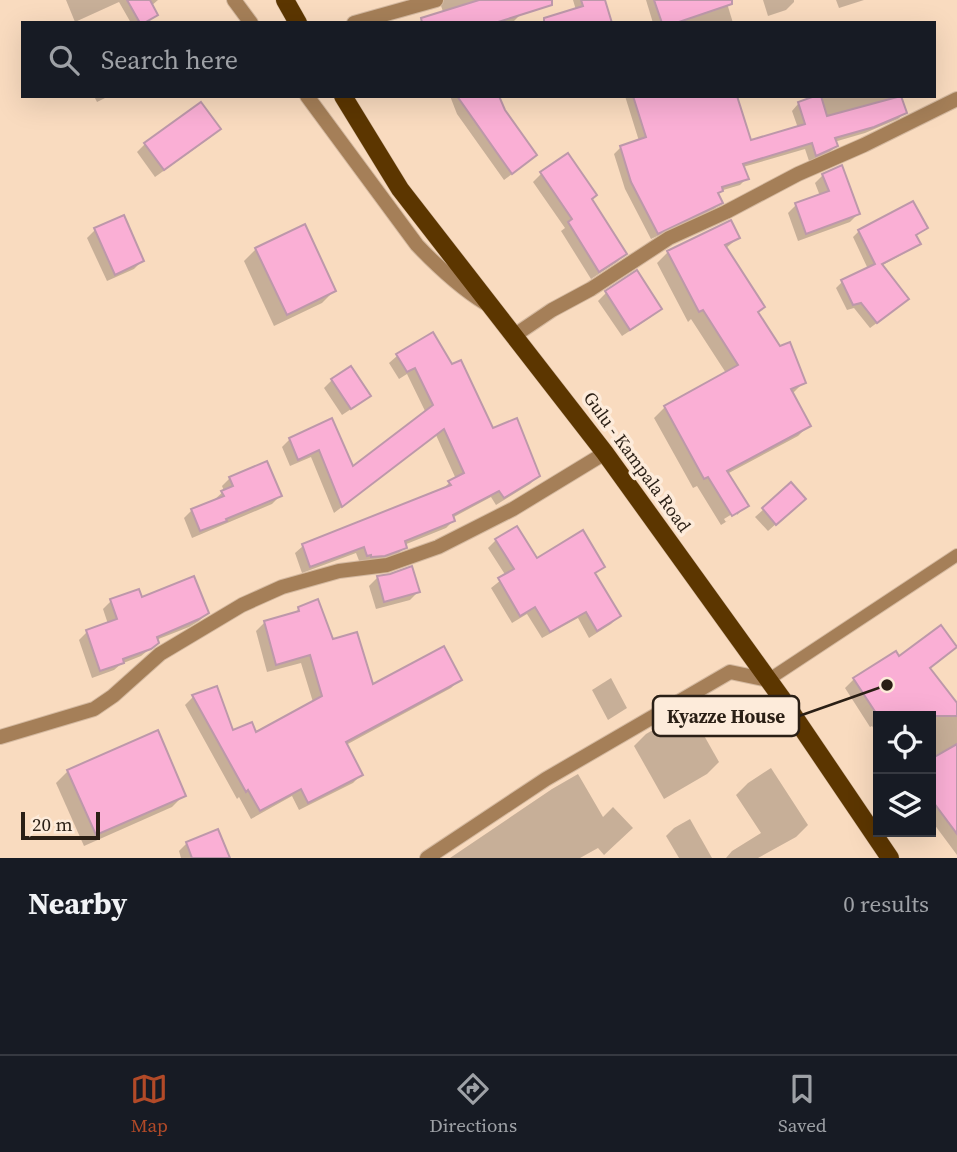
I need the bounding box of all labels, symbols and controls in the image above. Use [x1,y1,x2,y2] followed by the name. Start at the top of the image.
[21,21,936,98] search box
[45,41,83,79] icon: search
[101,42,238,78] text: Search here
[578,386,697,537] street label: Gulu - Kampala Road
[653,696,799,736] callout: Kyazze House
[667,703,785,729] text: Kyazze House
[873,711,936,837] map controls
[873,711,936,774] button: locate
[873,774,936,837] button: layers
[21,809,100,841] scale bar
[32,811,73,837] text: 20 m
[28,883,127,924] text: Nearby
[843,888,929,920] text: 0 results
[130,1070,168,1138] tab: Map
[429,1070,517,1138] tab: Directions
[778,1070,827,1138] tab: Saved

